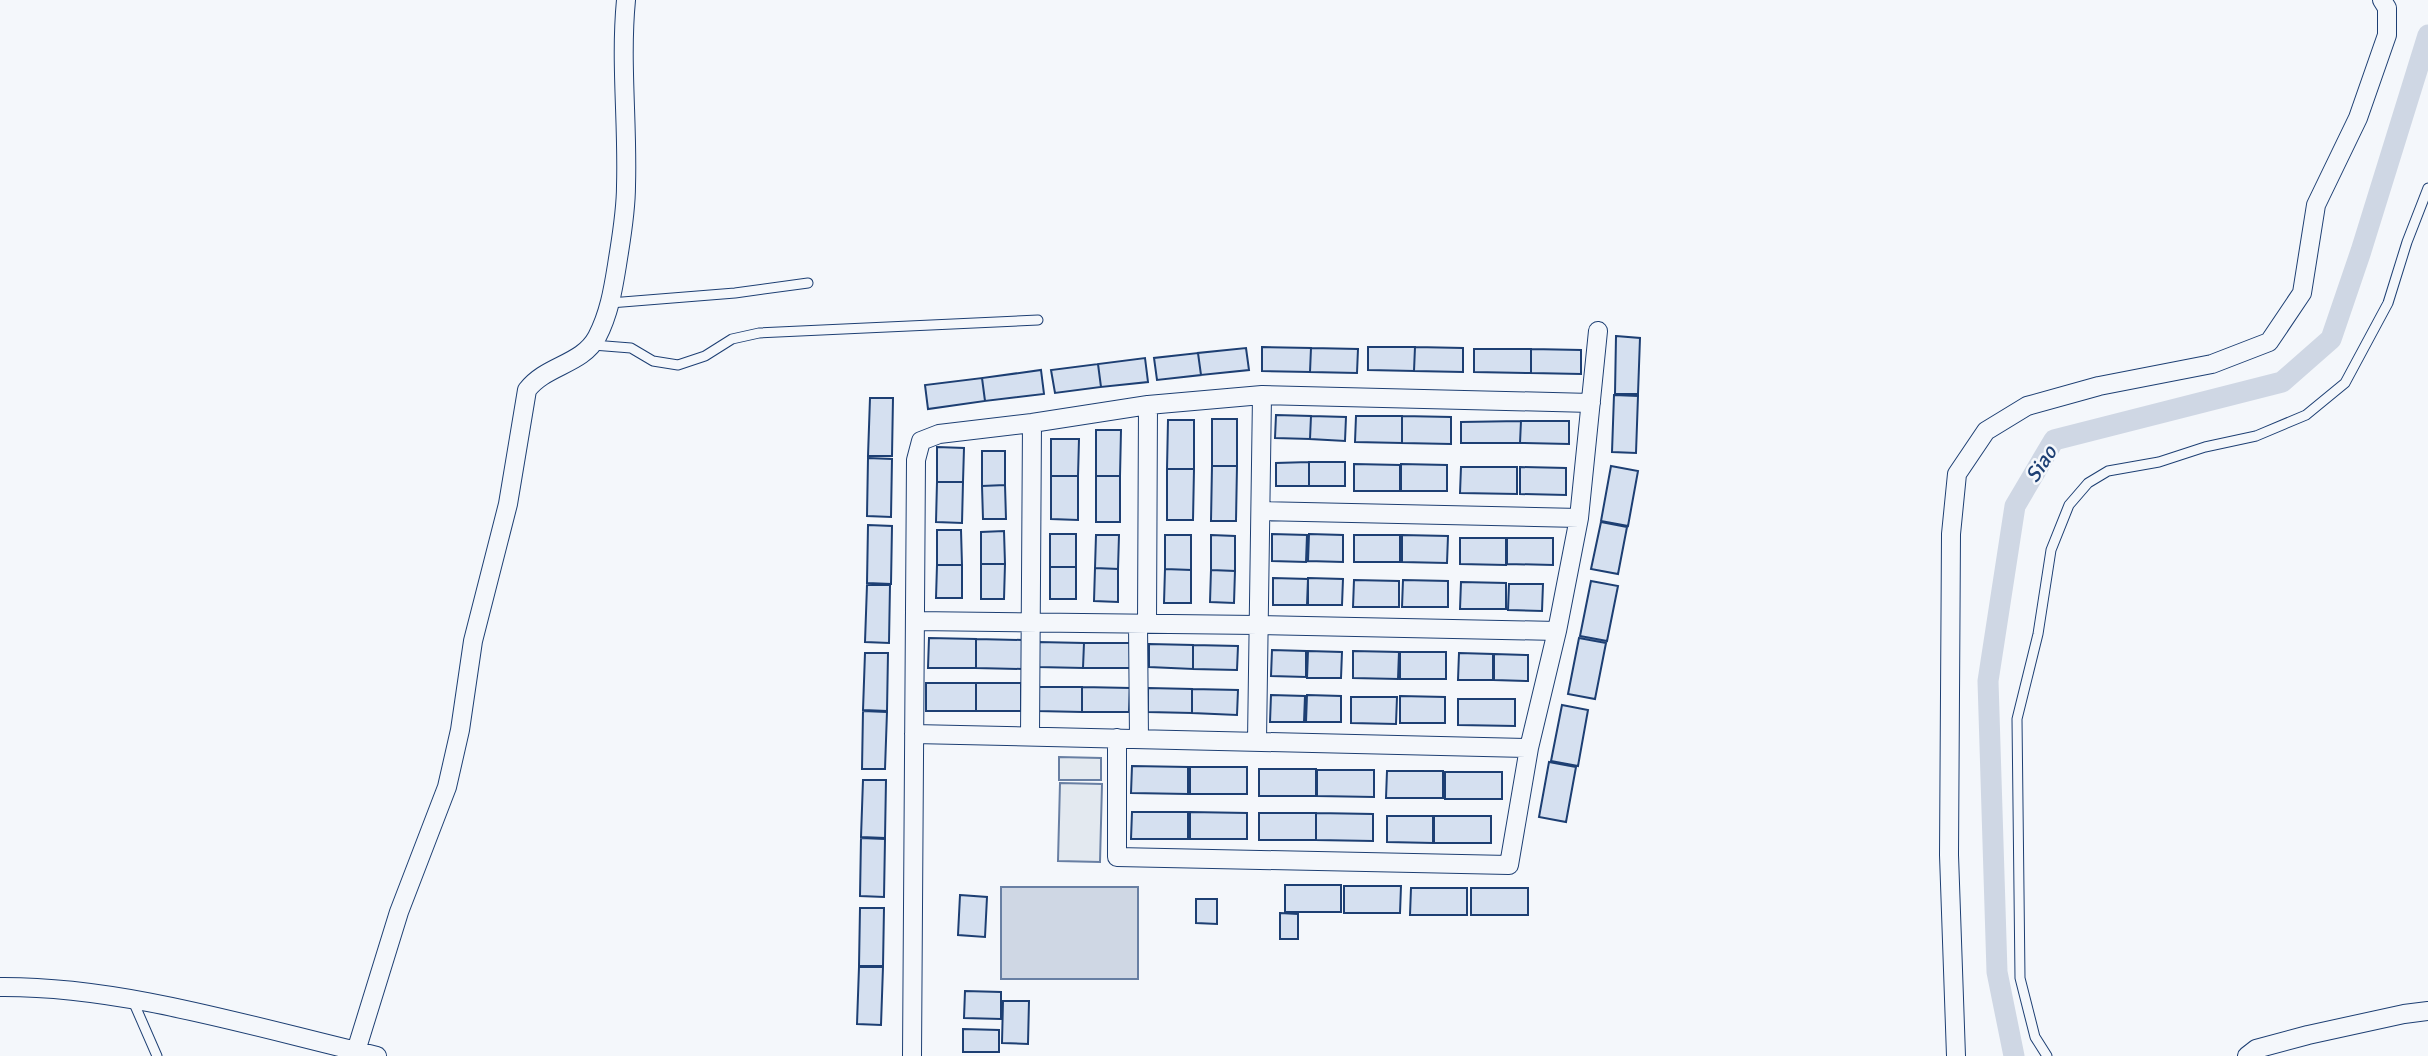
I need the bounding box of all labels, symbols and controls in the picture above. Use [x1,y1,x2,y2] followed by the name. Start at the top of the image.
[2020,440,2063,487] water label: Siao

